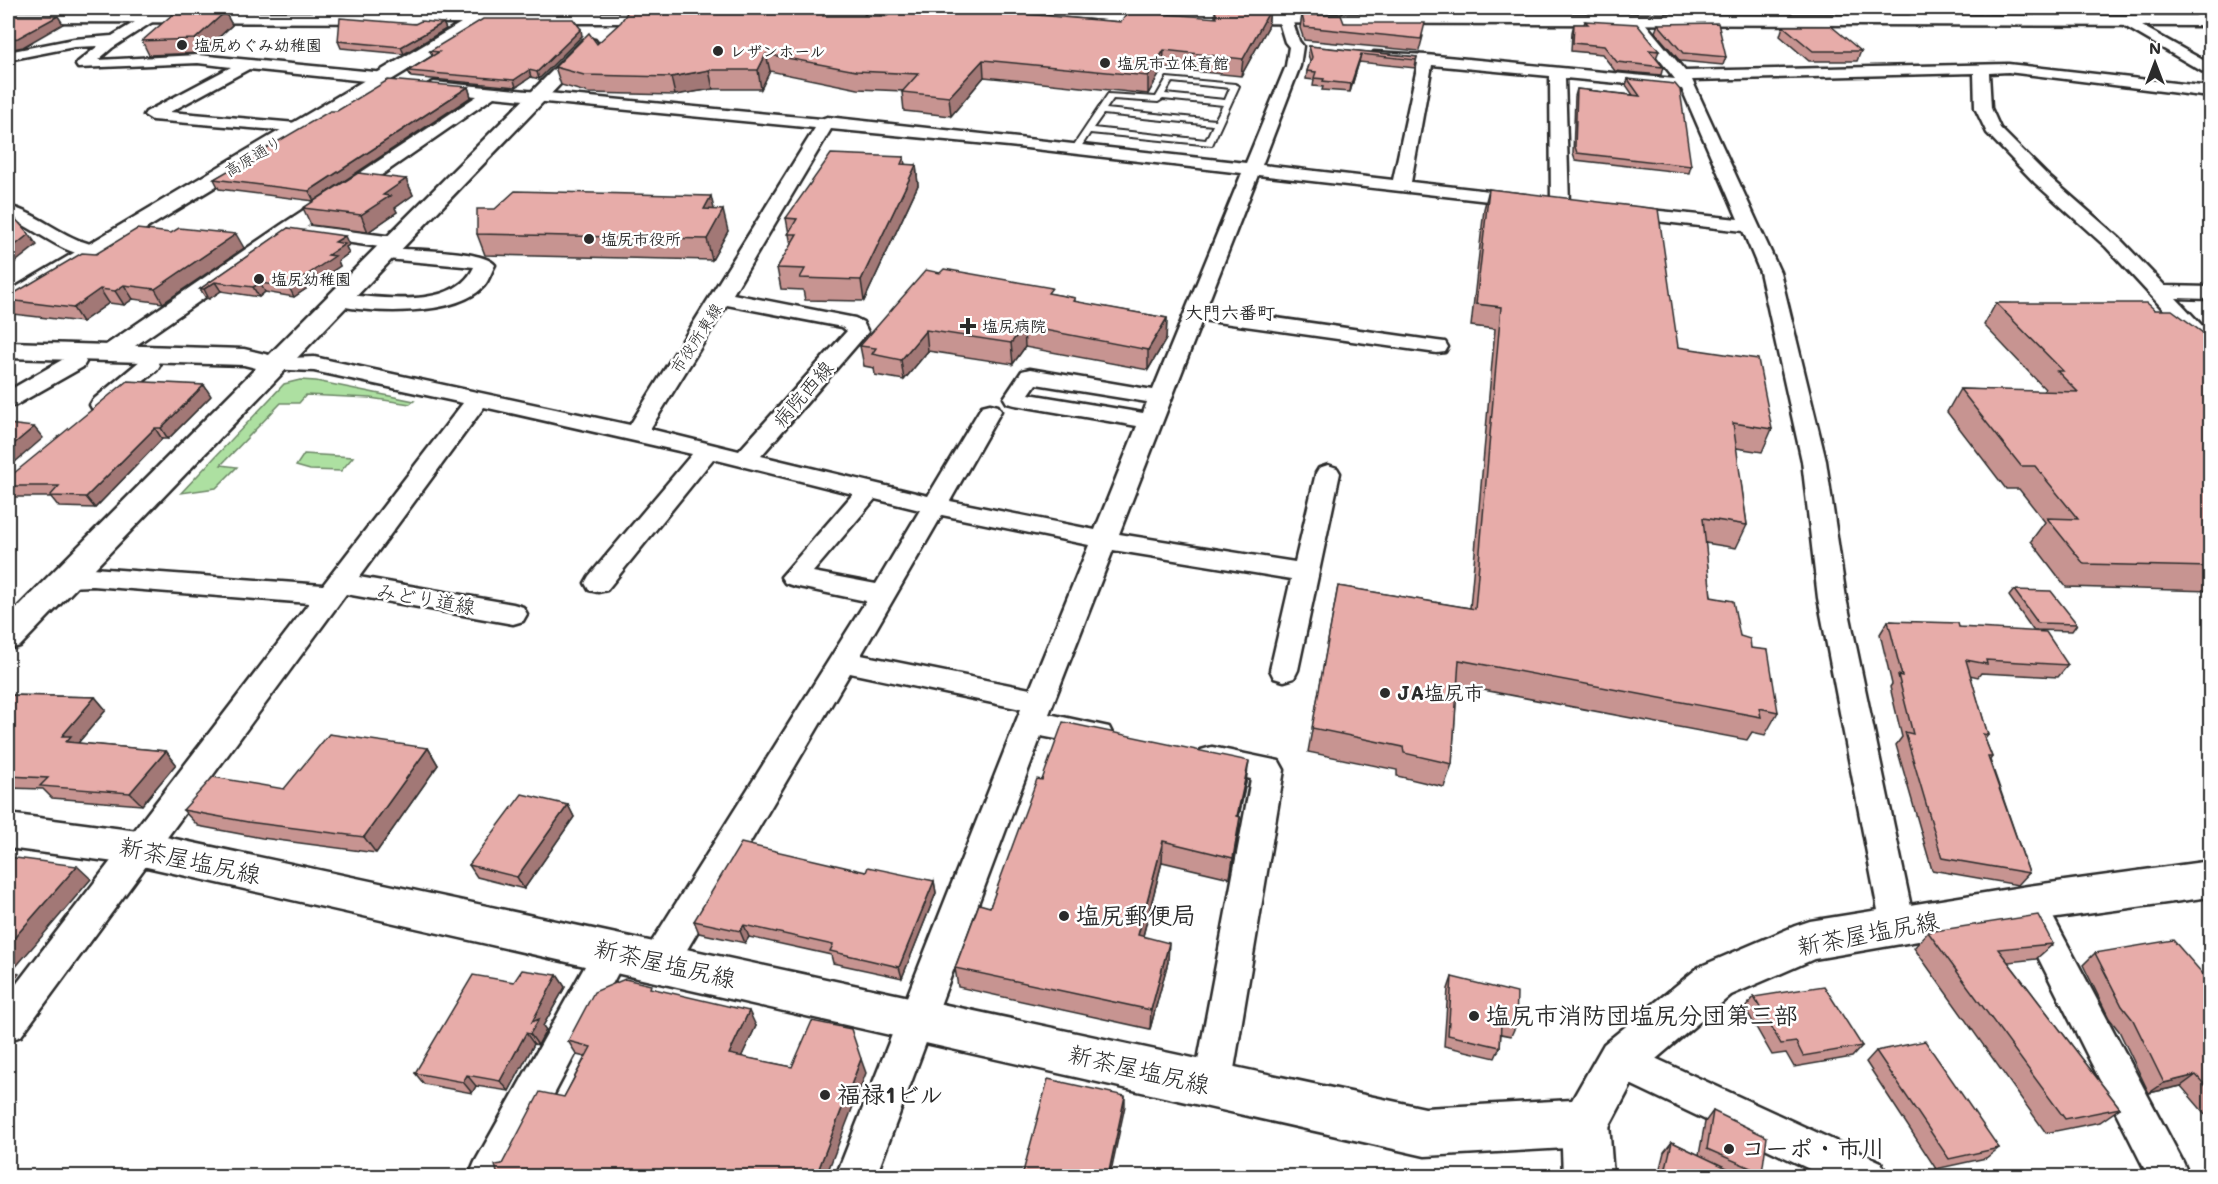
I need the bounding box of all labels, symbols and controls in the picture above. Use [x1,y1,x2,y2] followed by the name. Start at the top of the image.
[2125,33,2185,93] north arrow
[194,34,322,55] place label: 塩尻めぐみ幼稚園
[2149,37,2161,58] text: N
[175,38,189,52] marker: 塩尻めぐみ幼稚園
[730,40,826,61] place label: レザンホール
[711,44,725,58] marker: レザンホール
[1117,52,1229,73] place label: 塩尻市立体育館
[1098,56,1112,70] marker: 塩尻市立体育館
[220,130,286,181] street label: 高原通り
[601,228,681,249] place label: 塩尻市役所
[582,232,596,246] marker: 塩尻市役所
[271,268,351,289] place label: 塩尻幼稚園
[252,272,266,286] marker: 塩尻幼稚園
[665,298,726,377] street label: 市役所東線
[1185,300,1275,324] district label: 大門六番町
[982,315,1046,336] place label: 塩尻病院
[959,317,977,335] marker: 塩尻病院
[766,355,838,432] street label: 病院西線
[375,577,478,620] street label: みどり道線
[1397,679,1484,705] place label: JA塩尻市
[1378,686,1392,700] marker: JA塩尻市
[117,829,264,890] street label: 新茶屋塩尻線
[1076,899,1196,930] place label: 塩尻郵便局
[1794,904,1941,961] street label: 新茶屋塩尻線
[1057,909,1071,923] marker: 塩尻郵便局
[592,931,739,994] street label: 新茶屋塩尻線
[1486,999,1798,1030] place label: 塩尻市消防団塩尻分団第三部
[1467,1009,1481,1023] marker: 塩尻市消防団塩尻分団第三部
[1066,1037,1213,1100] street label: 新茶屋塩尻線
[837,1078,943,1109] place label: 福禄1ビル
[818,1088,832,1102] marker: 福禄1ビル
[1741,1132,1885,1163] place label: コーポ・市川
[1722,1142,1736,1156] marker: コーポ・市川

